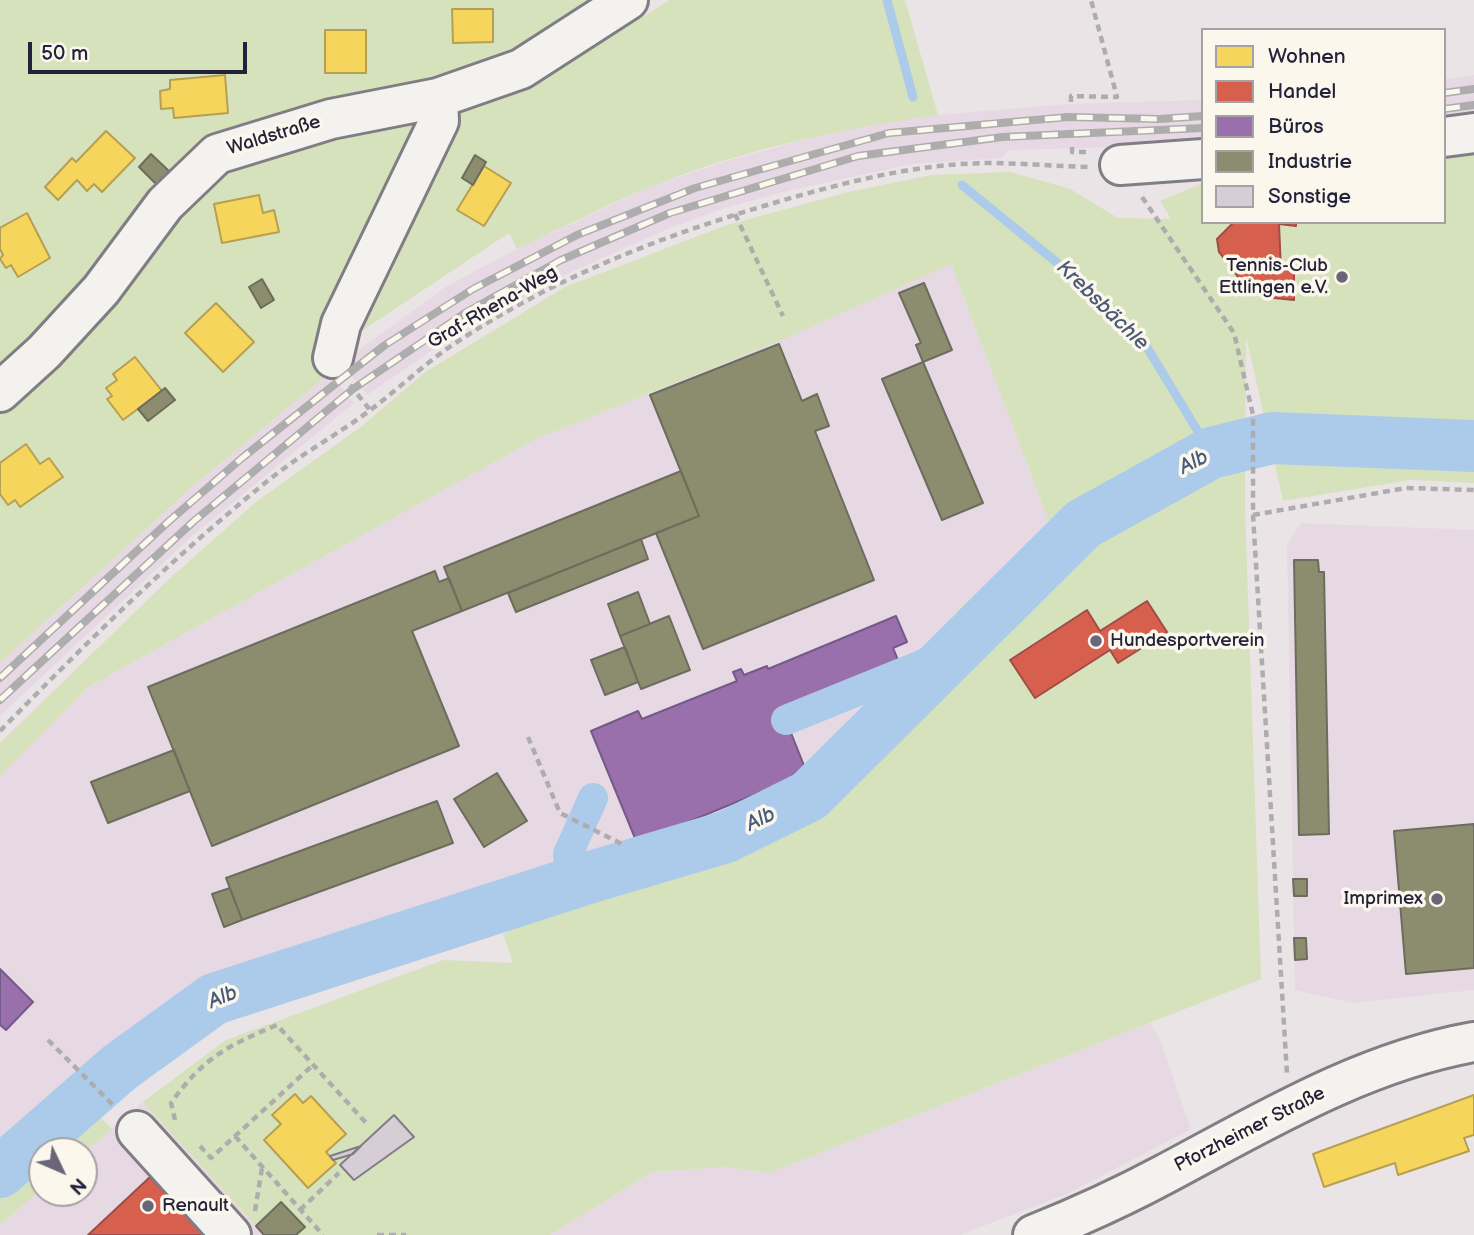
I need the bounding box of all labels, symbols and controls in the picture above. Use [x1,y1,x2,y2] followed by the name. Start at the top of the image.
[32,28,250,72] scale bar
[1201,28,1446,224] legend
[41,41,88,66] text: 50 m
[1268,44,1346,69] text: Wohnen
[1268,79,1336,104] text: Handel
[225,111,323,161] street label: Waldstraße
[1268,114,1324,139] text: Büros
[1268,149,1352,174] text: Industrie
[1268,184,1351,209] text: Sonstige
[1219,255,1328,299] place label: Tennis-Club Ettlingen e.V.
[1051,256,1153,356] water label: Krebsbächle
[424,262,562,354] street label: Graf-Rhena-Weg
[1334,269,1350,285] marker: Tennis-Club Ettlingen e.V.
[1175,445,1213,481] water label: Alb
[1110,630,1265,652] place label: Hundesportverein
[1088,633,1104,649] marker: Hundesportverein
[742,802,780,838] water label: Alb
[1343,888,1423,910] place label: Imprimex
[1429,891,1445,907] marker: Imprimex
[205,981,241,1015] water label: Alb
[1171,1082,1329,1178] street label: Pforzheimer Straße
[28,1137,98,1207] north arrow
[64,1172,90,1199] text: N
[162,1195,229,1217] place label: Renault
[140,1198,156,1214] marker: Renault

